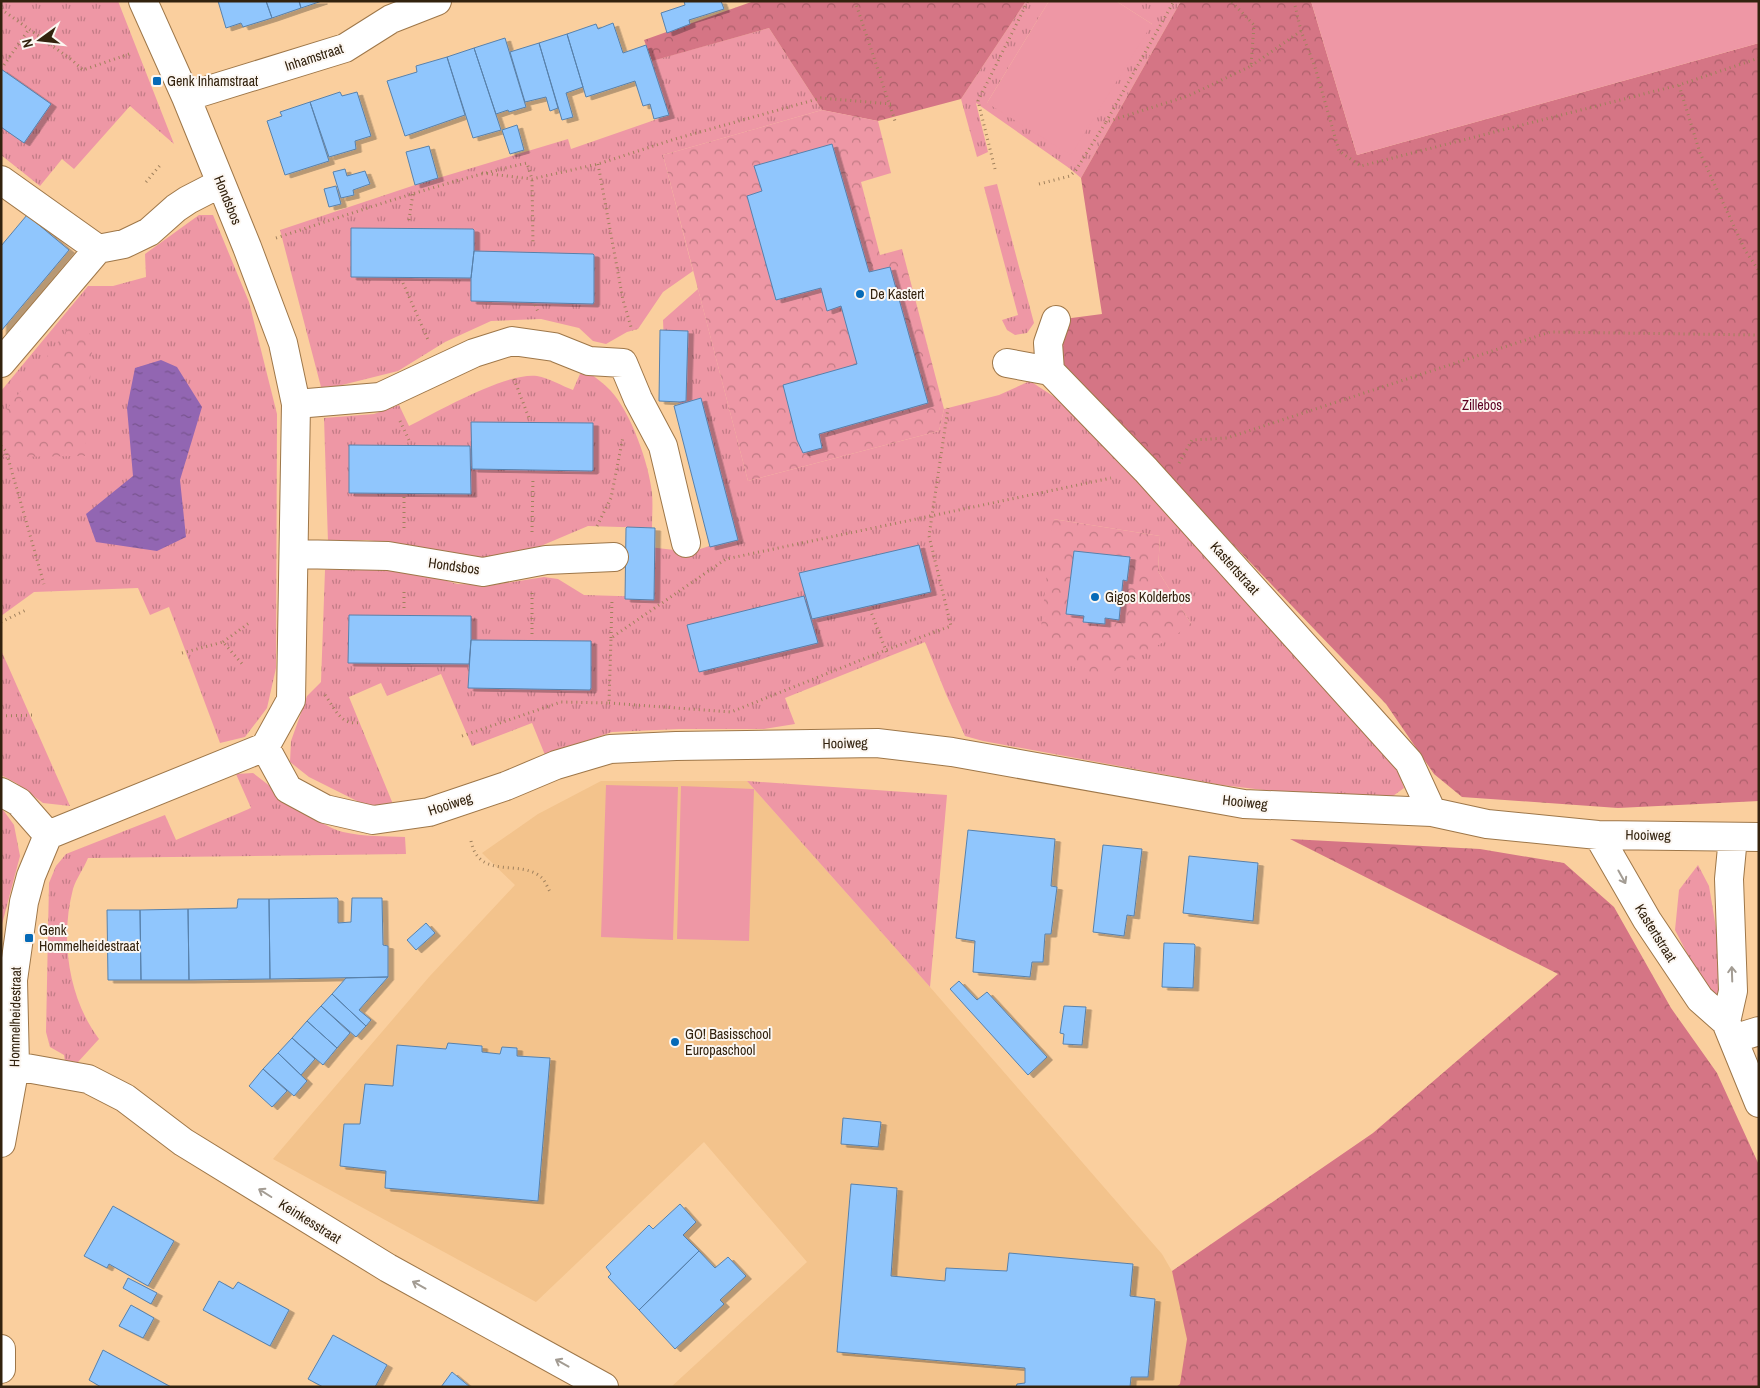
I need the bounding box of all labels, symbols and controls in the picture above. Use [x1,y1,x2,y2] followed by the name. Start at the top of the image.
[15,15,65,65] north arrow
[18,37,37,50] text: N
[282,39,346,75] street label: Inhamstraat
[167,72,258,90] place label: Genk Inhamstraat
[151,75,163,87] marker: Genk Inhamstraat
[210,173,246,228] street label: Hondsbos
[870,285,924,303] place label: De Kastert
[854,288,866,300] marker: De Kastert
[1462,396,1502,414] park label: Zillebos
[1207,538,1263,598] street label: Kastertstraat
[427,553,481,579] street label: Hondsbos
[1105,588,1191,606] place label: Gigos Kolderbos
[1089,591,1101,603] marker: Gigos Kolderbos
[822,734,868,752] street label: Hooiweg
[426,788,475,820] street label: Hooiweg
[1222,791,1269,813] street label: Hooiweg
[1625,826,1671,844] street label: Hooiweg
[1618,869,1628,884] one-way arrow
[1631,901,1681,965] street label: Kastertstraat
[39,921,139,955] place label: Genk Hommelheidestraat
[23,932,35,944] marker: Genk Hommelheidestraat
[1728,966,1737,982] one-way arrow
[5,967,25,1067] street label: Hommelheidestraat
[685,1025,771,1059] place label: GO! Basisschool Europaschool
[669,1036,681,1048] marker: GO! Basisschool Europaschool
[258,1187,272,1197] one-way arrow
[275,1195,345,1247] street label: Keinkesstraat
[412,1280,427,1290] one-way arrow
[555,1358,570,1367] one-way arrow

